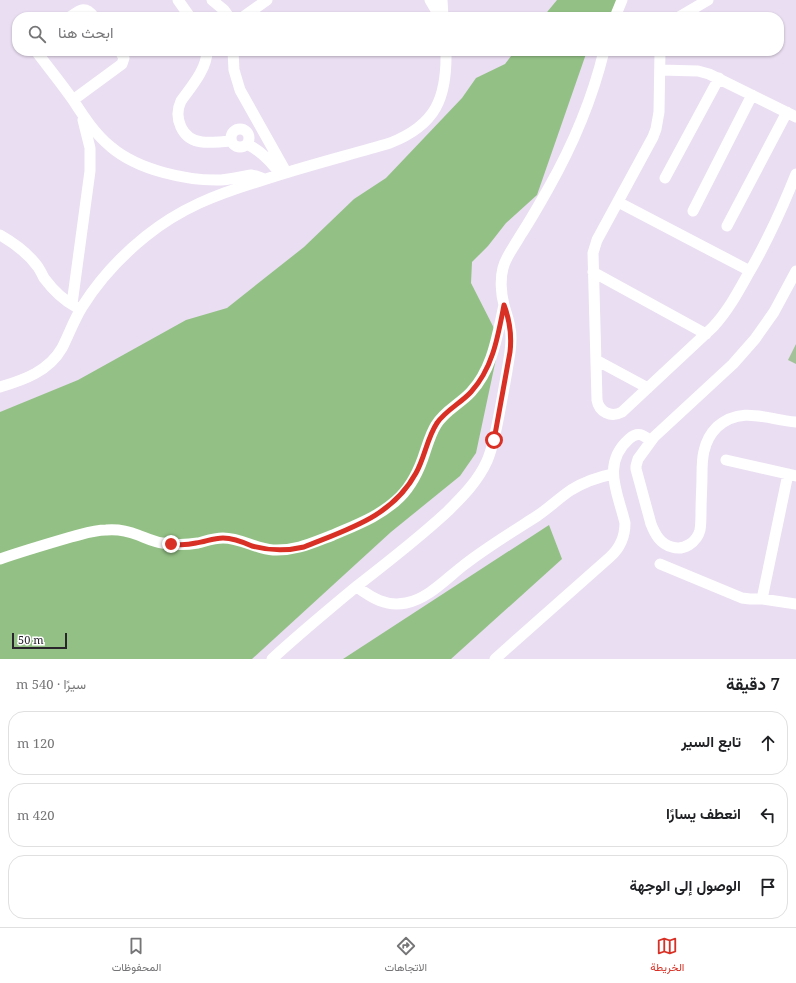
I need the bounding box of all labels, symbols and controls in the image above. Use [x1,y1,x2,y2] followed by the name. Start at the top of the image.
[12,12,784,56] search box
[58,22,113,42] text: ابحث هنا
[26,23,48,45] icon: search
[485,431,503,449] route start
[162,535,180,553] route end
[12,631,67,650] scale bar
[18,632,44,647] text: 50 m
[726,672,780,695] text: 7 دقيقة
[16,675,86,693] text: سيرًا · 540 m
[681,731,741,751] text: تابع السير
[757,732,779,754] icon: ahead
[17,734,55,752] text: 120 m
[666,803,741,823] text: انعطف يسارًا
[757,804,779,826] icon: left
[17,806,55,824] text: 420 m
[630,875,741,895] text: الوصول إلى الوجهة
[757,876,779,898] icon: arrive
[112,935,161,977] tab: المحفوظات
[384,935,427,977] tab: الاتجاهات
[650,935,684,977] tab: الخريطة

